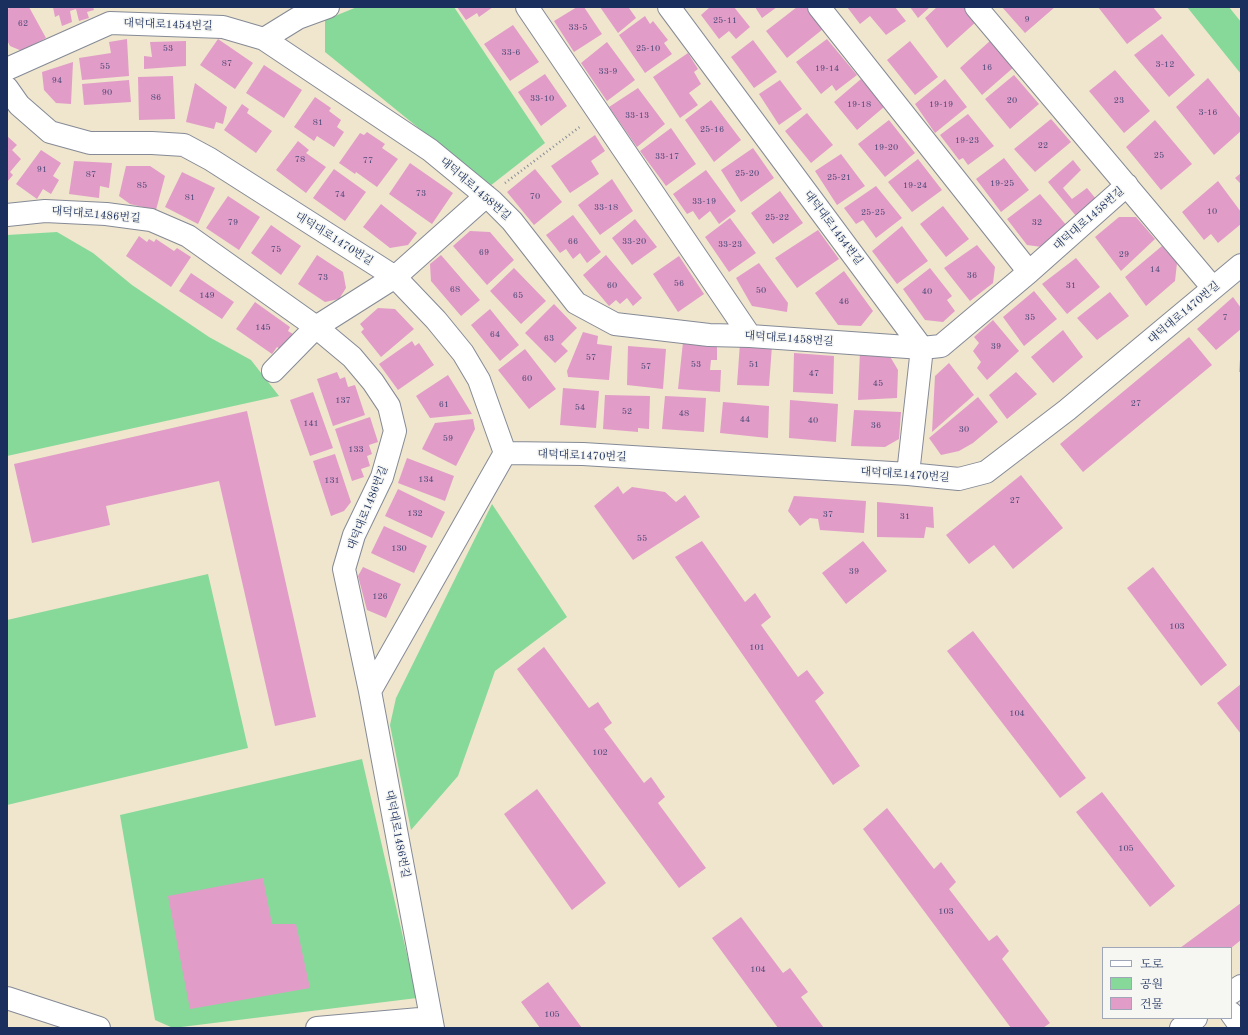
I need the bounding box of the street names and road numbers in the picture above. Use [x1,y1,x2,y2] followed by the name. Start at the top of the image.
[123,17,213,33] street label: 대덕대로1454번길
[437,155,513,223] street label: 대덕대로1458번길
[1051,185,1127,253] street label: 대덕대로1458번길
[801,188,865,268] street label: 대덕대로1454번길
[51,205,141,225] street label: 대덕대로1486번길
[293,210,375,268] street label: 대덕대로1470번길
[1146,279,1222,347] street label: 대덕대로1470번길
[744,329,834,349] street label: 대덕대로1458번길
[537,448,627,464] street label: 대덕대로1470번길
[345,464,391,552] street label: 대덕대로1486번길
[860,465,950,485] street label: 대덕대로1470번길
[382,789,412,879] street label: 대덕대로1486번길

